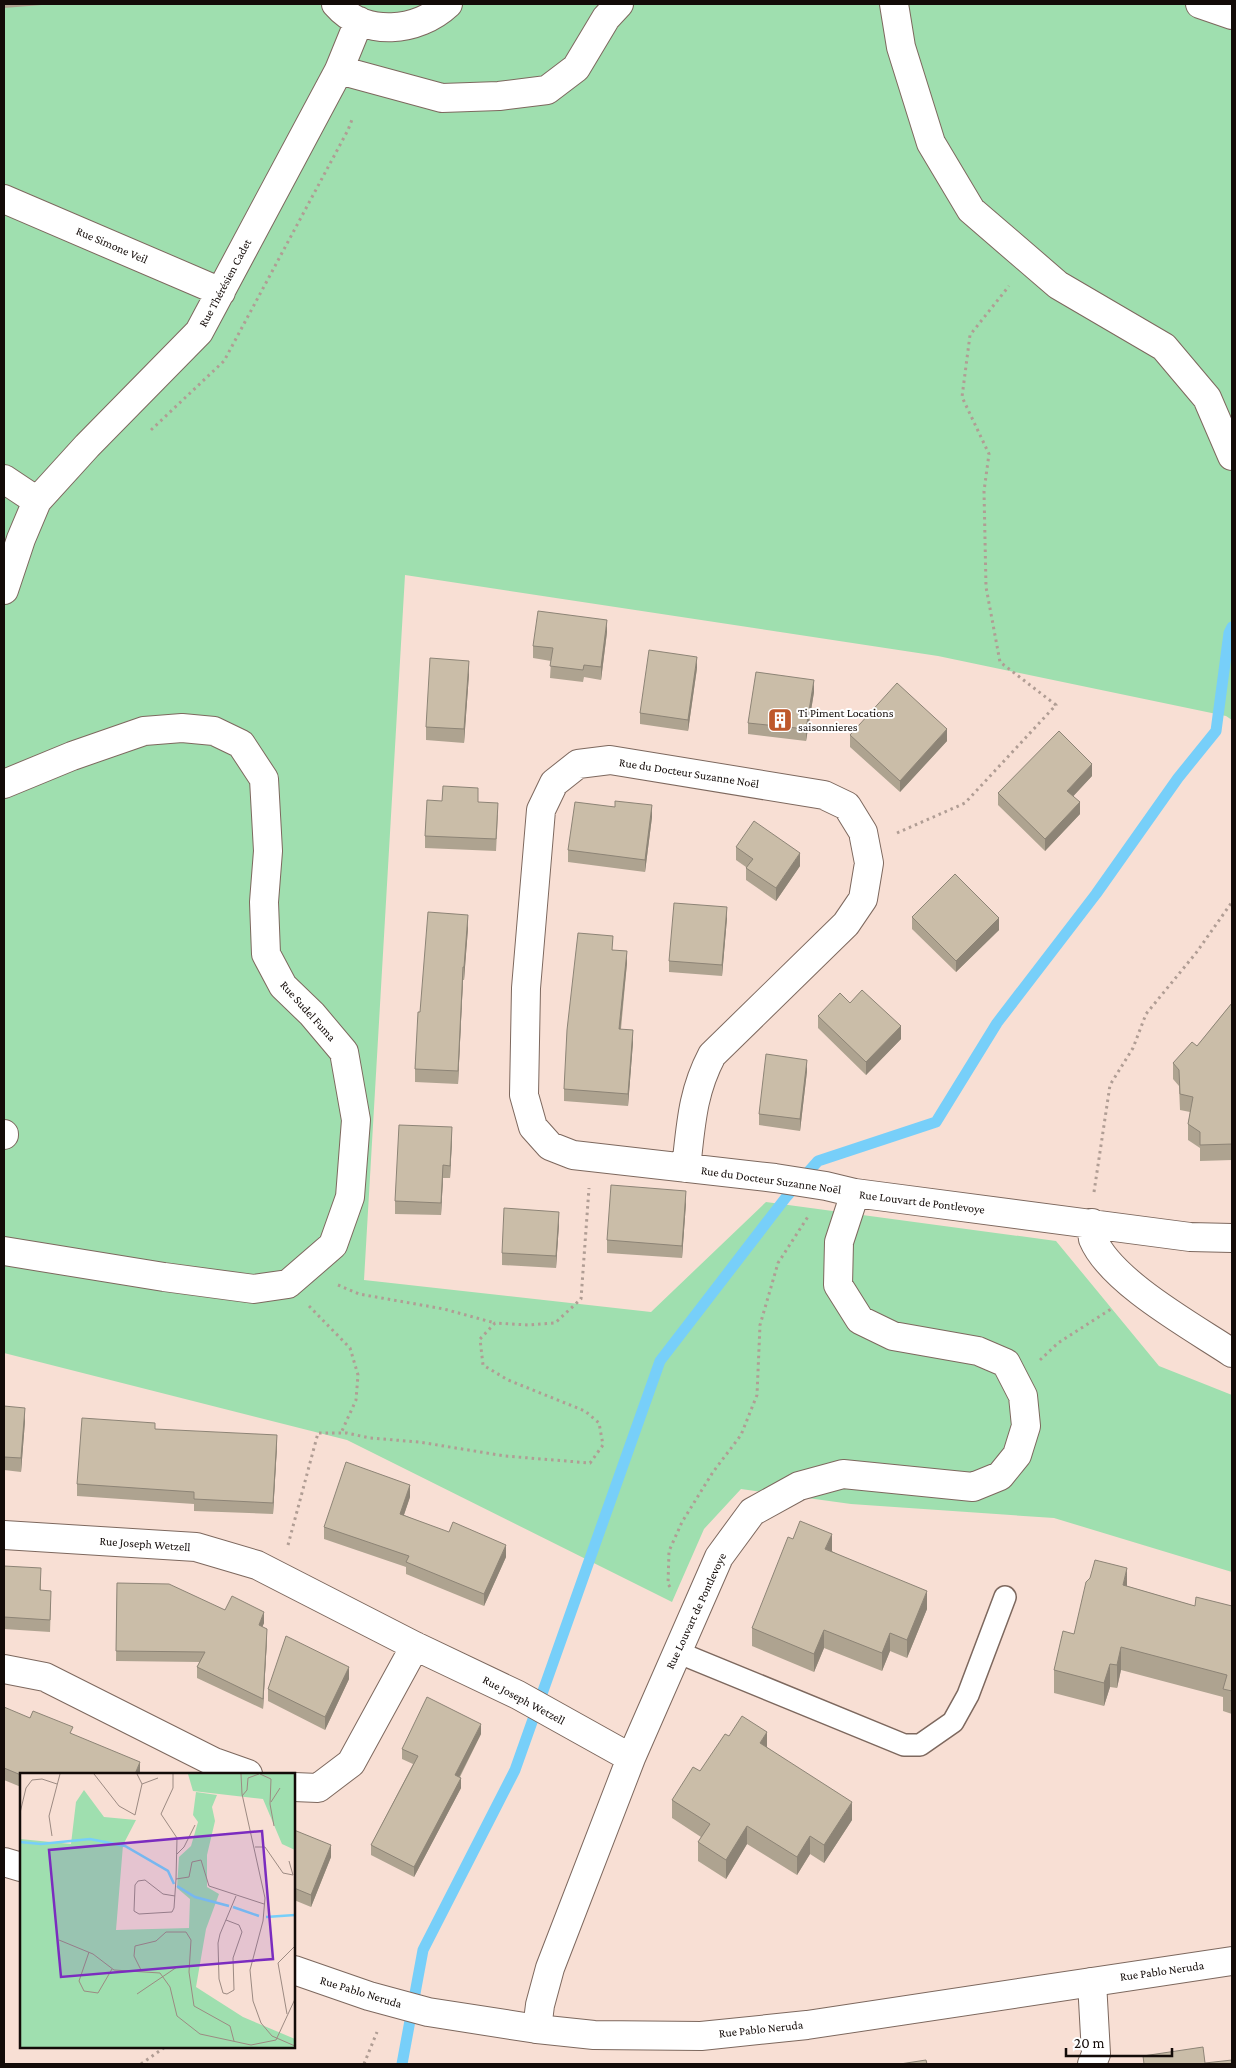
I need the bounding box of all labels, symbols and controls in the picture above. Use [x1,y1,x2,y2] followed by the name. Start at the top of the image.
[74,224,150,266] street label: Rue Simone Veil
[196,236,255,329] street label: Rue Thérésien Cadet
[798,706,894,734] place label: Ti Piment Locations saisonnieres
[767,707,793,733] building icon: Ti Piment Locations saisonnieres
[618,755,760,791] street label: Rue du Docteur Suzanne Noël
[277,978,339,1044] street label: Rue Sudel Fuma
[700,1163,842,1197] street label: Rue du Docteur Suzanne Noël
[858,1187,986,1217] street label: Rue Louvart de Pontlevoye
[99,1534,191,1554] street label: Rue Joseph Wetzell
[663,1551,729,1671] street label: Rue Louvart de Pontlevoye
[480,1672,568,1728] street label: Rue Joseph Wetzell
[20,1773,295,2048] inset map
[1119,1958,1205,1984] street label: Rue Pablo Neruda
[318,1973,404,2011] street label: Rue Pablo Neruda
[718,2018,804,2040] street label: Rue Pablo Neruda
[1066,2026,1172,2058] scale bar
[1074,2035,1105,2051] text: 20 m

